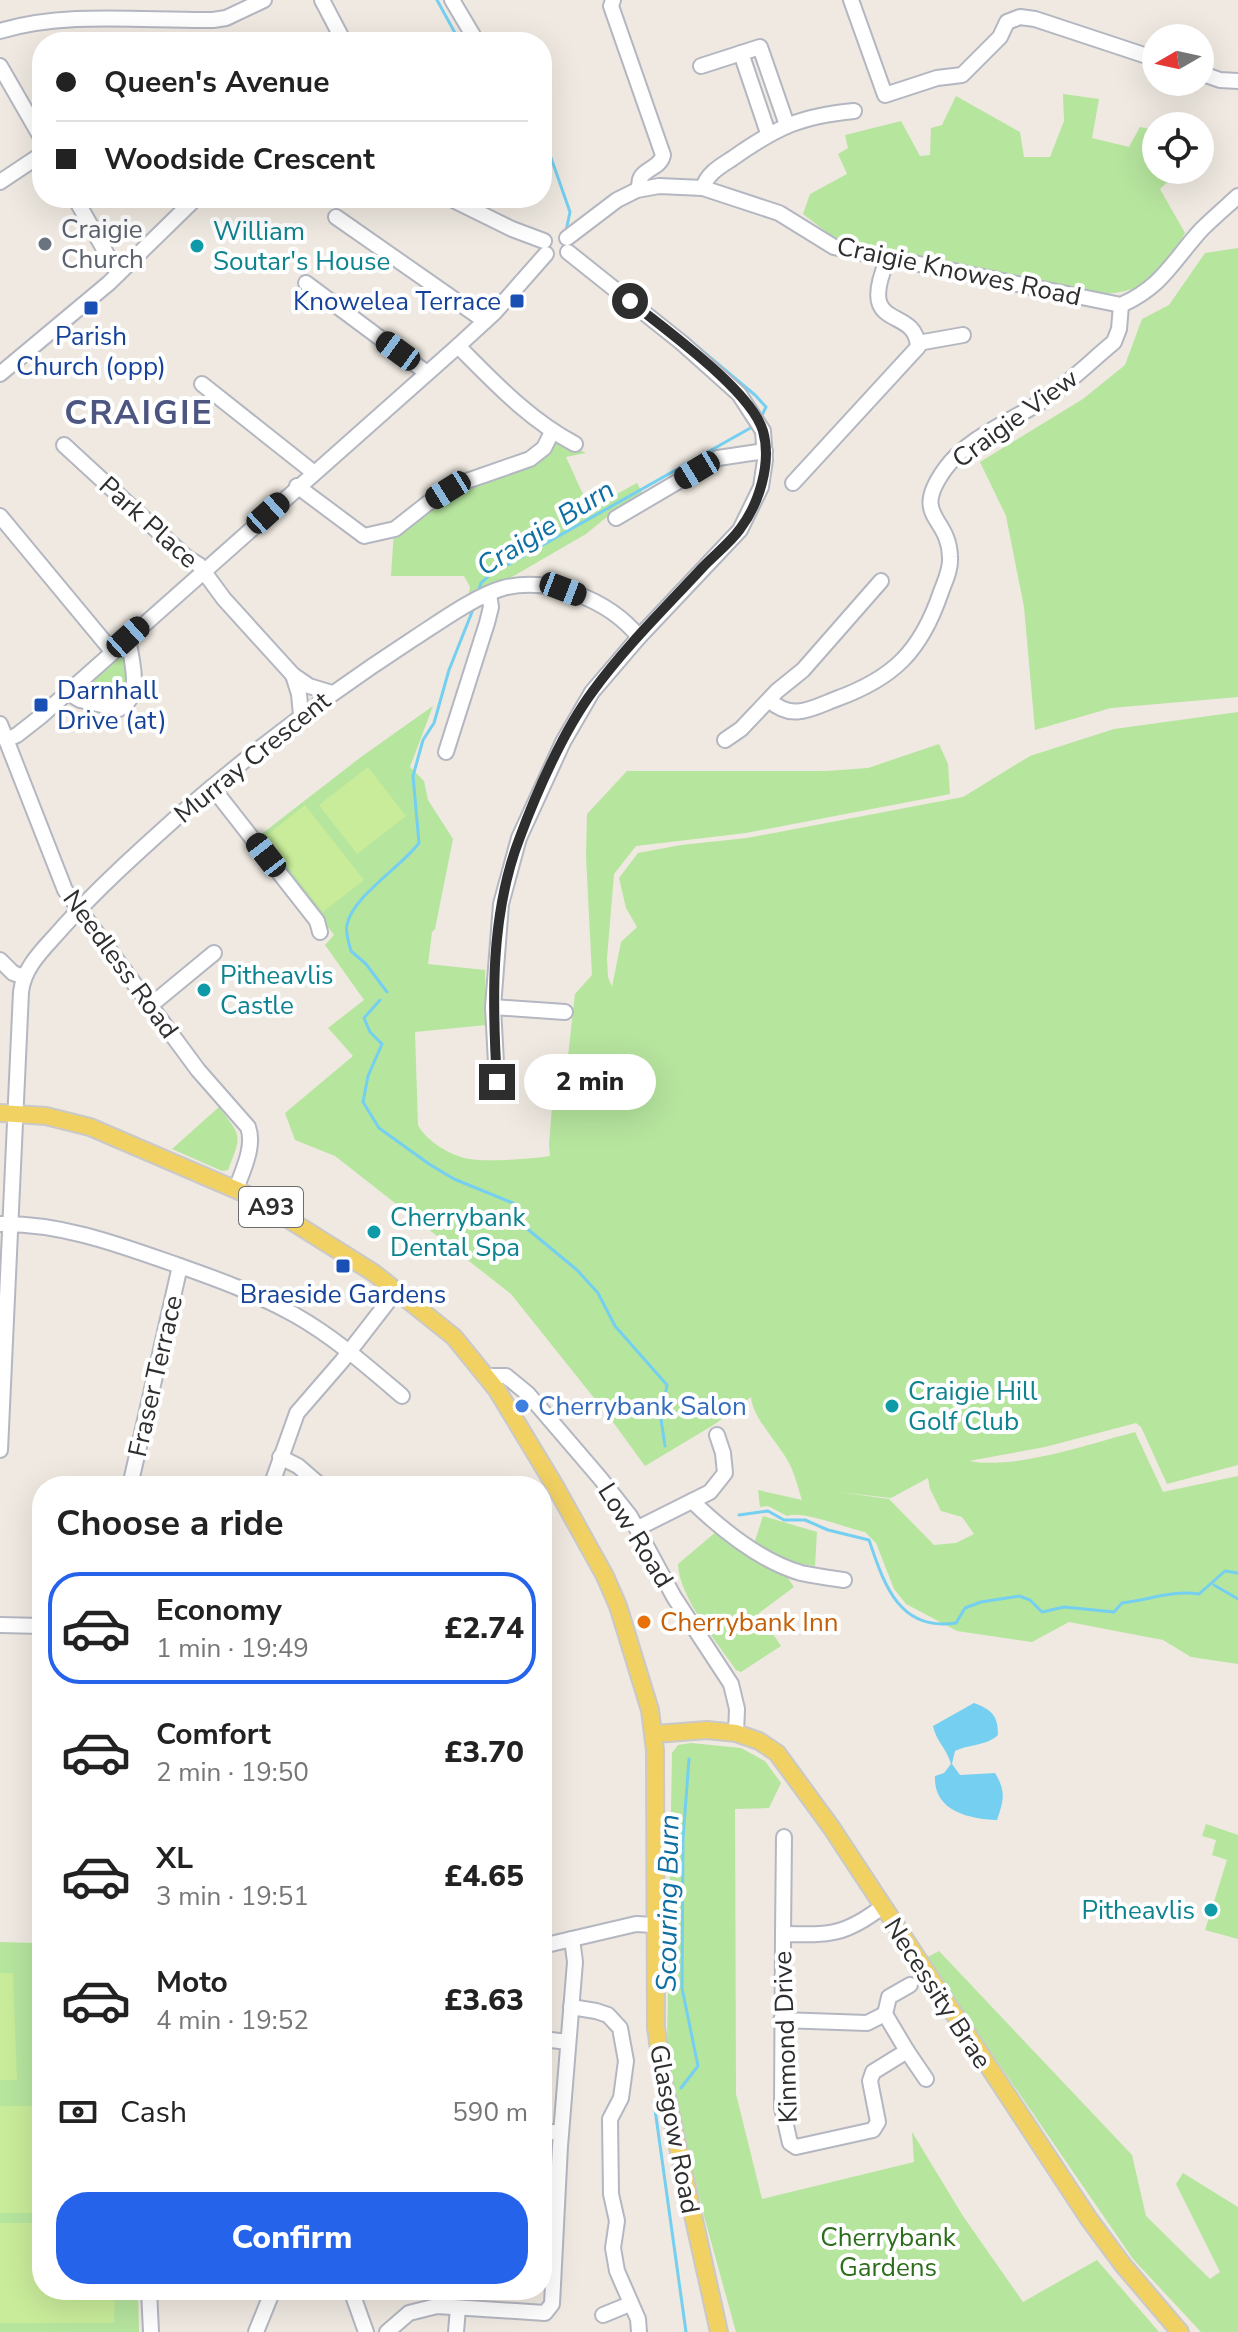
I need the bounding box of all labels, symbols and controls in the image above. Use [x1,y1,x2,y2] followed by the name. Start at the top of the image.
[1142,24,1214,96] north arrow
[1142,24,1214,184] map controls
[104,62,329,103] text: Queen's Avenue
[1142,112,1214,184] button: locate
[104,139,375,180] text: Woodside Crescent
[61,212,144,277] place label: Craigie Church
[213,214,390,279] place label: William Soutar's House
[834,229,1084,314] street label: Craigie Knowes Road
[36,235,54,253] marker: Craigie Church
[188,237,206,255] marker: William Soutar's House
[612,283,648,319] route start
[293,284,501,319] place label: Knowelea Terrace
[508,292,526,310] marker: Knowelea Terrace
[82,299,100,317] marker: Parish Church (opp)
[16,319,166,384] place label: Parish Church (opp)
[372,327,424,375] car
[945,361,1085,476] street label: Craigie View
[64,390,214,436] district label: CRAIGIE
[670,447,724,493] car
[421,467,475,513] car
[92,468,206,576] street label: Park Place
[469,471,622,585] water label: Craigie Burn
[242,488,294,538] car
[536,569,590,609] car
[102,612,154,662] car
[57,673,167,738] place label: Darnhall Drive (at)
[167,683,338,831] street label: Murray Crescent
[32,696,50,714] marker: Darnhall Drive (at)
[242,829,290,881] car
[55,883,186,1046] street label: Needless Road
[220,958,333,1023] place label: Pitheavlis Castle
[195,981,213,999] marker: Pitheavlis Castle
[525,1054,657,1110] callout: 2 min
[479,1064,515,1100] route end
[556,1064,624,1099] text: 2 min
[239,1187,303,1227] road number: A93
[390,1200,527,1265] place label: Cherrybank Dental Spa
[365,1223,383,1241] marker: Cherrybank Dental Spa
[334,1257,352,1275] marker: Braeside Gardens
[240,1277,446,1312] place label: Braeside Gardens
[120,1292,191,1460] street label: Fraser Terrace
[908,1374,1038,1439] place label: Craigie Hill Golf Club
[538,1389,747,1424] place label: Cherrybank Salon
[513,1397,531,1415] marker: Cherrybank Salon
[883,1397,901,1415] marker: Craigie Hill Golf Club
[590,1476,681,1594] street label: Low Road
[56,1499,284,1548] text: Choose a ride
[156,1590,282,1631] text: Economy
[60,1592,132,1664] icon: car
[660,1605,838,1640] place label: Cherrybank Inn
[444,1608,524,1649] text: £2.74
[635,1613,653,1631] marker: Cherrybank Inn
[156,1631,309,1666] text: 1 min · 19:49
[156,1714,271,1755] text: Comfort
[60,1716,132,1788] icon: car
[444,1732,524,1773] text: £3.70
[156,1755,309,1790] text: 2 min · 19:50
[647,1814,689,1992] water label: Scouring Burn
[156,1838,193,1879] text: XL
[60,1840,132,1912] icon: car
[444,1856,524,1897] text: £4.65
[156,1879,309,1914] text: 3 min · 19:51
[1082,1893,1195,1928] place label: Pitheavlis
[1202,1901,1220,1919] marker: Pitheavlis
[876,1911,999,2076] street label: Necessity Brae
[765,1950,806,2124] street label: Kinmond Drive
[156,1962,228,2003] text: Moto
[60,1964,132,2036] icon: car
[444,1980,524,2021] text: £3.63
[156,2003,309,2038] text: 4 min · 19:52
[641,2042,708,2217] street label: Glasgow Road
[56,2090,100,2134] icon: cash
[120,2092,187,2133] text: Cash
[452,2095,528,2130] text: 590 m
[56,2192,528,2284] button: Confirm
[820,2220,957,2285] park label: Cherrybank Gardens

